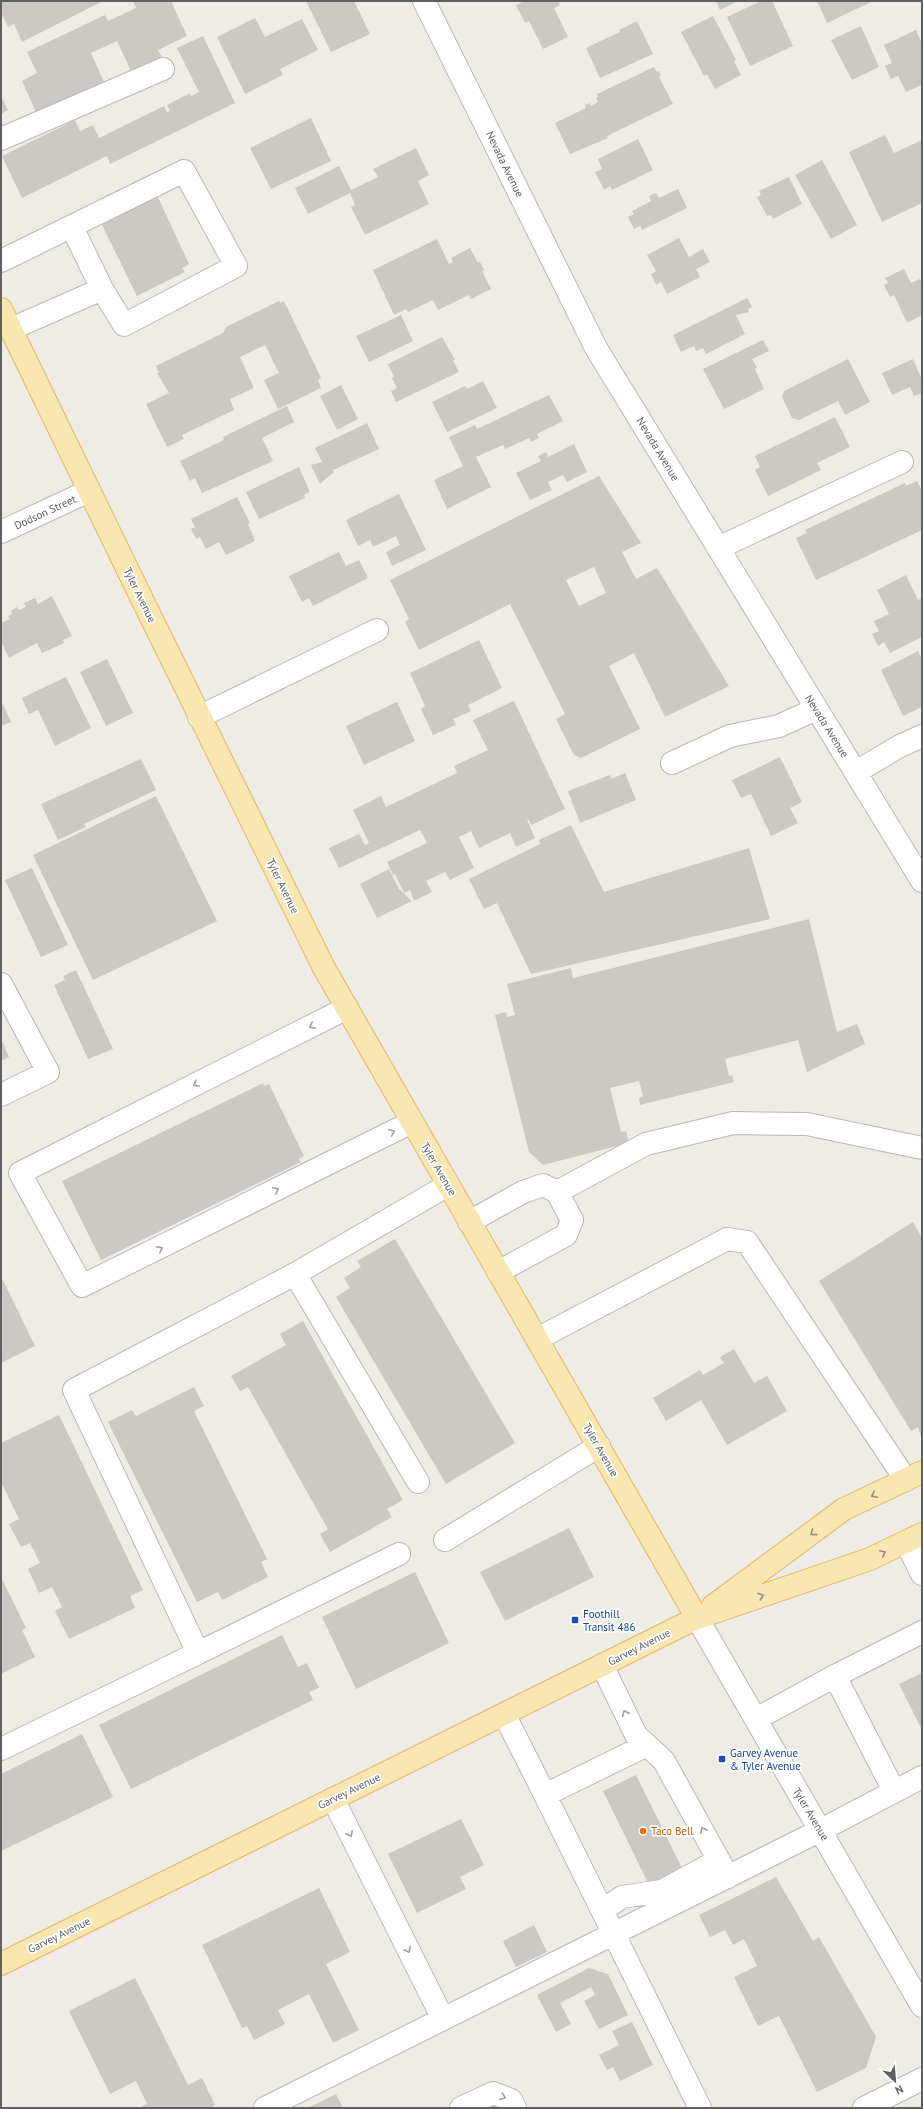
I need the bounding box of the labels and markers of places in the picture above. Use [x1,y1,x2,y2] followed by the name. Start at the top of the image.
[583,1607,635,1634] place label: Foothill Transit 486
[570,1615,580,1625] marker: Foothill Transit 486
[730,1746,801,1773] place label: Garvey Avenue & Tyler Avenue
[717,1754,727,1764] marker: Garvey Avenue & Tyler Avenue
[651,1824,694,1838] place label: Taco Bell
[638,1826,648,1836] marker: Taco Bell

